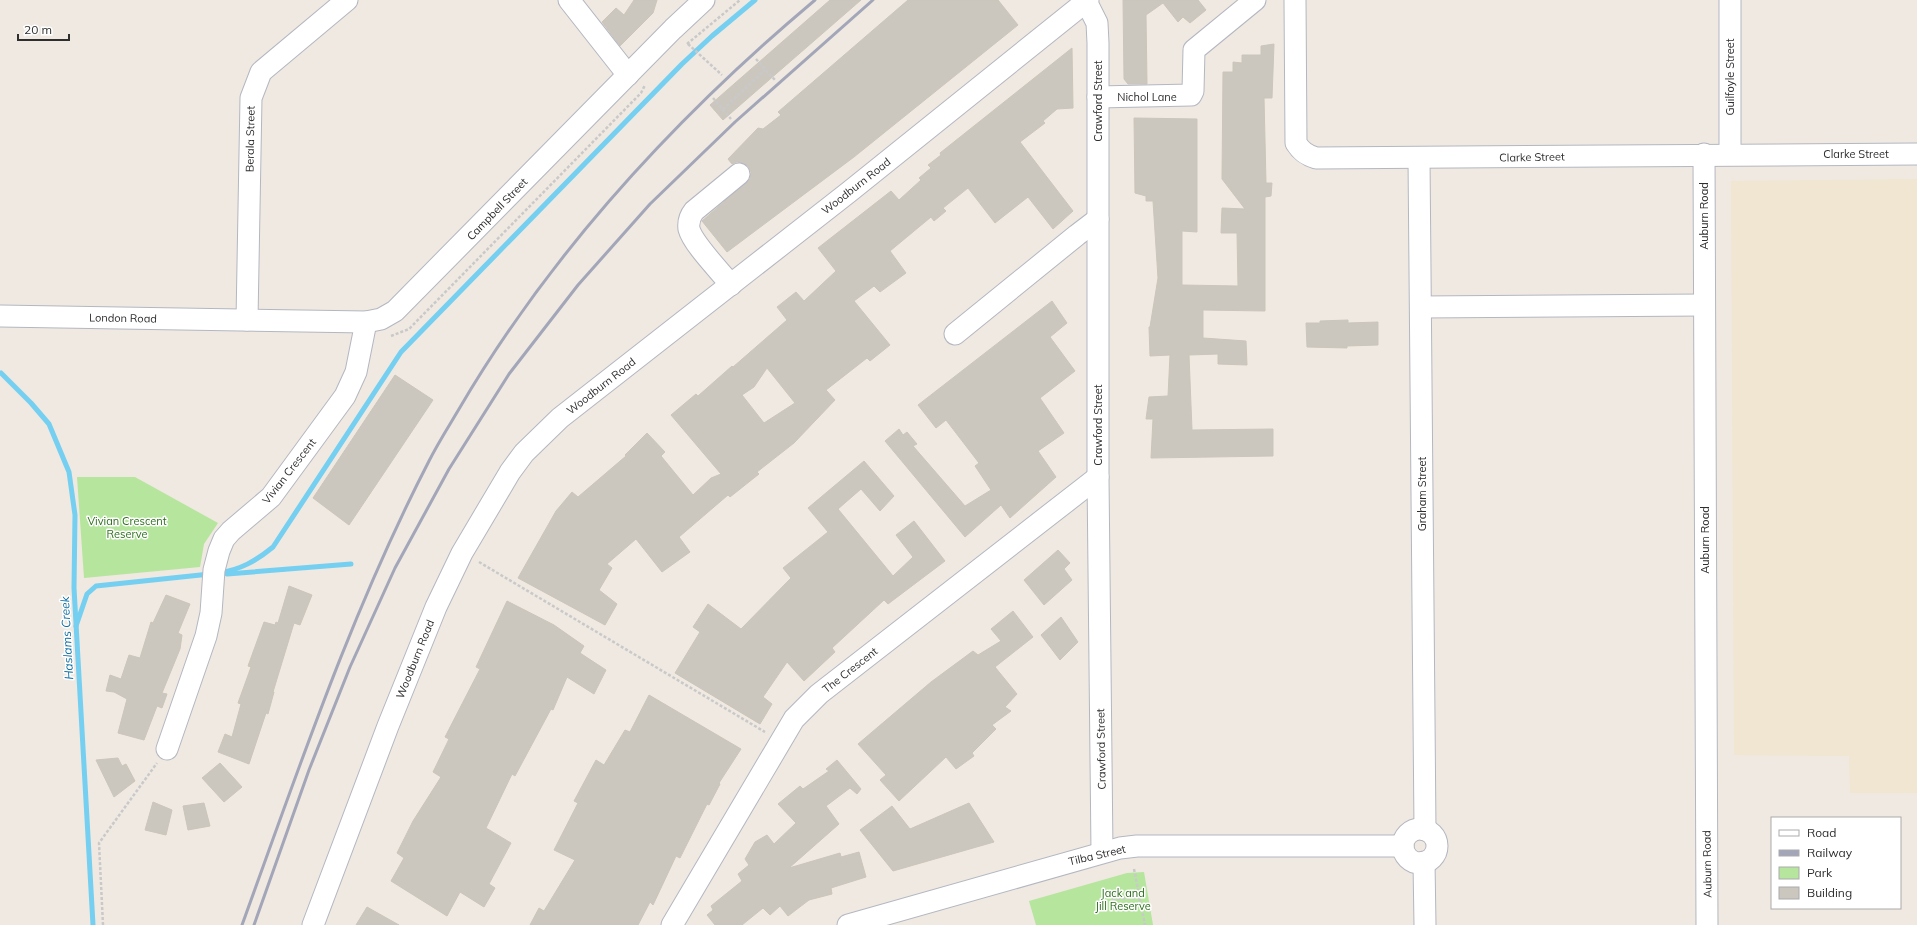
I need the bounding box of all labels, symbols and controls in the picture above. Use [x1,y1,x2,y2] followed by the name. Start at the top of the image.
[18,16,69,42] scale bar
[24,22,52,37] text: 20 m
[1723,38,1737,116] street label: Guilfoyle Street
[1091,60,1105,142] street label: Crawford Street
[1117,90,1177,104] street label: Nichol Lane
[242,105,258,172] street label: Berala Street
[1823,147,1889,161] street label: Clarke Street
[1499,149,1565,165] street label: Clarke Street
[819,155,893,217] street label: Woodburn Road
[464,175,530,243] street label: Campbell Street
[1697,182,1711,250] street label: Auburn Road
[89,310,157,326] street label: London Road
[564,355,638,417] street label: Woodburn Road
[1091,384,1105,466] street label: Crawford Street
[259,435,319,507] street label: Vivian Crescent
[1415,457,1429,531] street label: Graham Street
[1698,506,1712,574] street label: Auburn Road
[87,514,167,541] park label: Vivian Crescent Reserve
[57,595,76,680] water label: Haslams Creek
[393,617,437,701] street label: Woodburn Road
[820,644,881,696] street label: The Crescent
[1093,708,1109,790] street label: Crawford Street
[1771,817,1901,909] legend
[1807,825,1836,840] text: Road
[1699,830,1715,898] street label: Auburn Road
[1067,842,1127,868] street label: Tilba Street
[1807,845,1853,860] text: Railway
[1807,865,1833,880] text: Park
[1807,885,1852,900] text: Building
[1095,886,1151,913] park label: Jack and Jill Reserve

